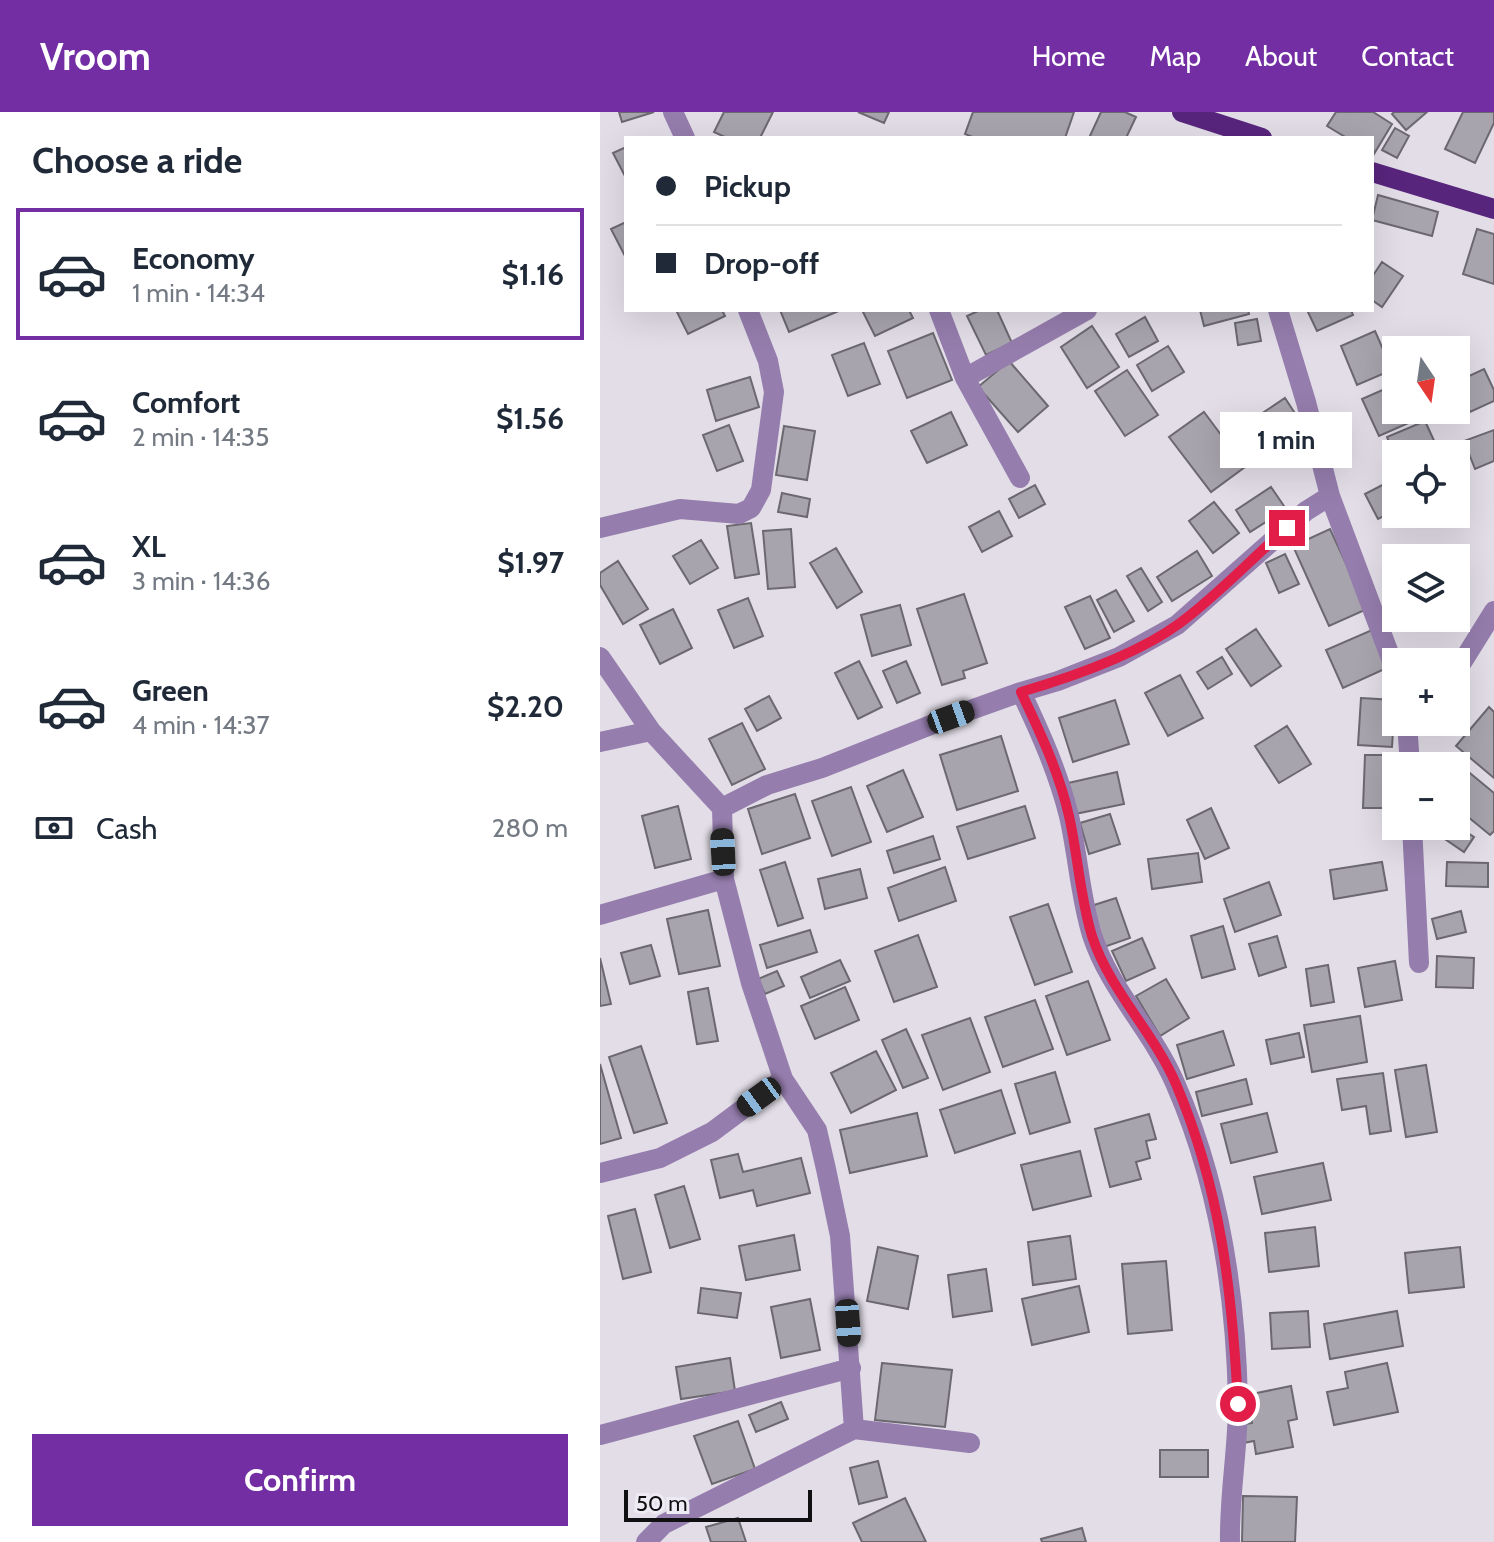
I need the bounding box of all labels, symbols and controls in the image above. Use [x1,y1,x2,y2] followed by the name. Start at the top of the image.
[40,33,151,80] text: Vroom
[1032,39,1105,73] text: Home
[1149,39,1201,73] text: Map
[1245,39,1317,73] text: About
[1361,39,1454,73] text: Contact
[32,138,242,182] text: Choose a ride
[704,168,791,205] text: Pickup
[36,238,108,310] icon: car
[132,240,255,277] text: Economy
[704,245,819,282] text: Drop-off
[501,256,564,293] text: $1.16
[132,277,265,309] text: 1 min · 14:34
[1382,336,1470,424] north arrow
[1382,336,1470,840] map controls
[36,382,108,454] icon: car
[132,384,240,421] text: Comfort
[496,400,564,437] text: $1.56
[1221,412,1353,468] callout: 1 min
[132,421,269,453] text: 2 min · 14:35
[1257,424,1315,456] text: 1 min
[1382,440,1470,528] button: locate
[1269,510,1305,546] route end
[36,526,108,598] icon: car
[132,528,166,565] text: XL
[497,544,564,581] text: $1.97
[1382,544,1470,632] button: layers
[132,565,270,597] text: 3 min · 14:36
[1382,648,1470,736] button: +
[36,670,108,742] icon: car
[132,672,209,709] text: Green
[487,688,564,725] text: $2.20
[924,698,978,736] car
[132,709,270,741] text: 4 min · 14:37
[1382,752,1470,840] button: −
[32,806,76,850] icon: cash
[96,810,158,847] text: Cash
[492,812,568,844] text: 280 m
[710,827,736,877] car
[733,1073,785,1121] car
[834,1298,862,1348] car
[1220,1386,1256,1422] route start
[32,1434,568,1526] button: Confirm
[624,1486,812,1522] scale bar
[636,1490,688,1517] text: 50 m

